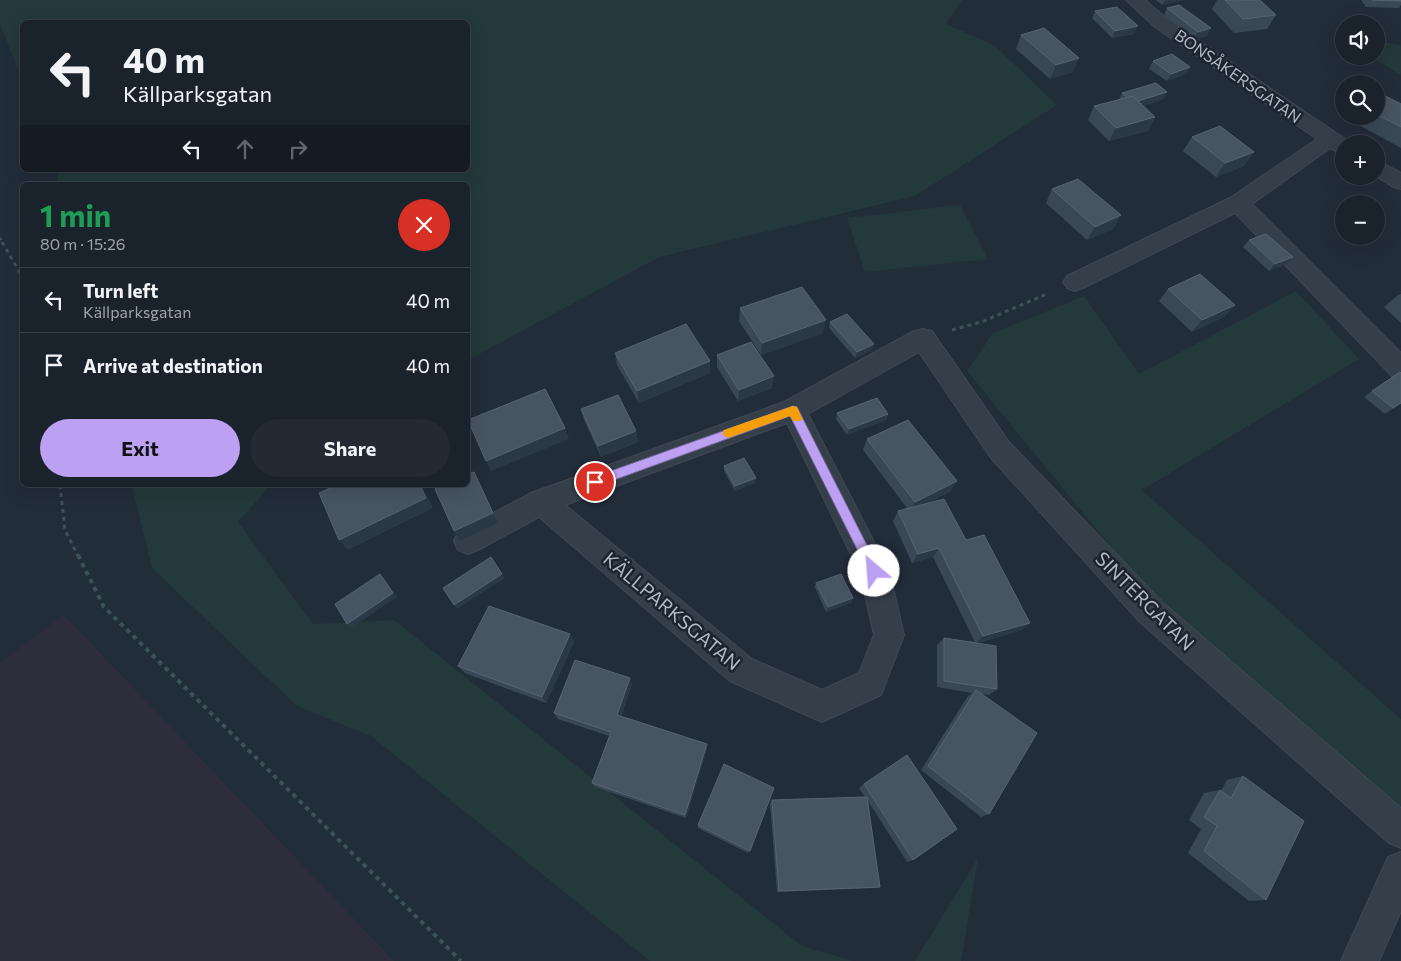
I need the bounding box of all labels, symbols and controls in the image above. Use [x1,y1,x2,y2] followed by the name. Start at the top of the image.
[1335,15,1385,245] map controls
[1335,15,1385,65] button: sound
[1172,25,1305,126] street label: BONSÅKERSGATAN
[123,37,205,80] text: 40 m
[40,40,105,105] icon: left
[1335,75,1385,125] button: search
[123,80,272,107] text: Källparksgatan
[178,135,206,163] icon: left
[231,135,259,163] icon: ahead
[284,135,312,163] icon: right
[1335,135,1385,185] button: +
[1335,195,1385,245] button: −
[40,196,111,233] text: 1 min
[398,199,450,251] button: close
[40,234,125,253] text: 80 m · 15:26
[83,279,158,302] text: Turn left
[40,286,68,314] icon: left
[406,289,450,312] text: 40 m
[83,302,191,321] text: Källparksgatan
[40,351,68,379] icon: arrive
[83,354,263,377] text: Arrive at destination
[406,354,450,377] text: 40 m
[40,419,240,477] button: Exit
[250,419,450,477] button: Share
[574,461,616,503] pin
[581,468,609,496] icon: arrive
[847,544,899,596] position arrow
[599,547,745,675] street label: KÄLLPARKSGATAN
[1091,547,1199,655] street label: SINTERGATAN

